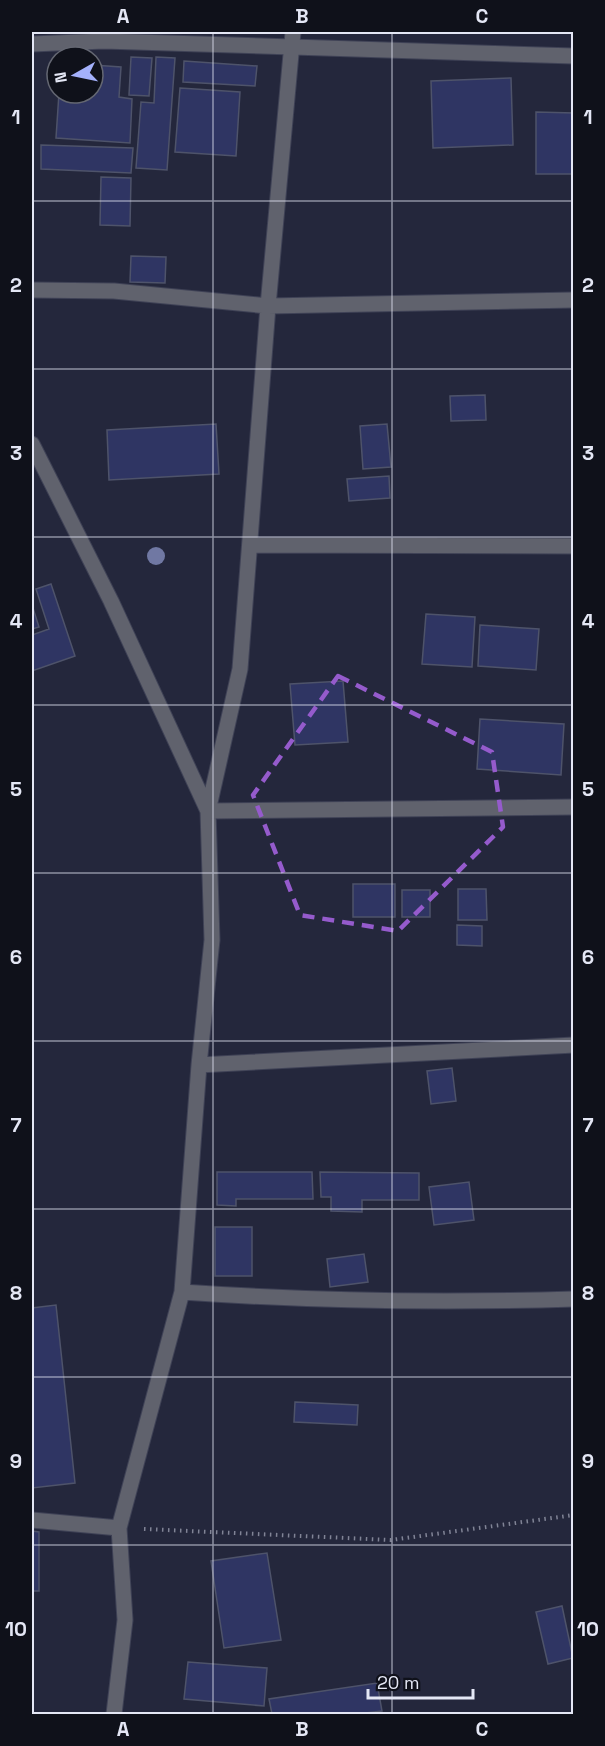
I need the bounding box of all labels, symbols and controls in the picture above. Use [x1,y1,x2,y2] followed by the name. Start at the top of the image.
[117,3,130,29] text: A
[295,3,309,29] text: B
[476,3,489,29] text: C
[45,45,105,105] north arrow
[49,70,72,84] text: N
[11,104,21,130] text: 1
[583,104,593,130] text: 1
[10,272,22,298] text: 2
[582,272,594,298] text: 2
[10,440,22,466] text: 3
[582,440,594,466] text: 3
[10,608,23,634] text: 4
[582,608,595,634] text: 4
[10,776,22,802] text: 5
[582,776,594,802] text: 5
[10,944,22,970] text: 6
[582,944,594,970] text: 6
[10,1112,22,1138] text: 7
[582,1112,594,1138] text: 7
[10,1280,22,1306] text: 8
[582,1280,594,1306] text: 8
[10,1448,22,1474] text: 9
[582,1448,594,1474] text: 9
[5,1616,27,1642] text: 10
[577,1616,599,1642] text: 10
[368,1662,473,1700] scale bar
[377,1671,420,1694] text: 20 m
[117,1716,130,1742] text: A
[295,1716,309,1742] text: B
[476,1716,489,1742] text: C

